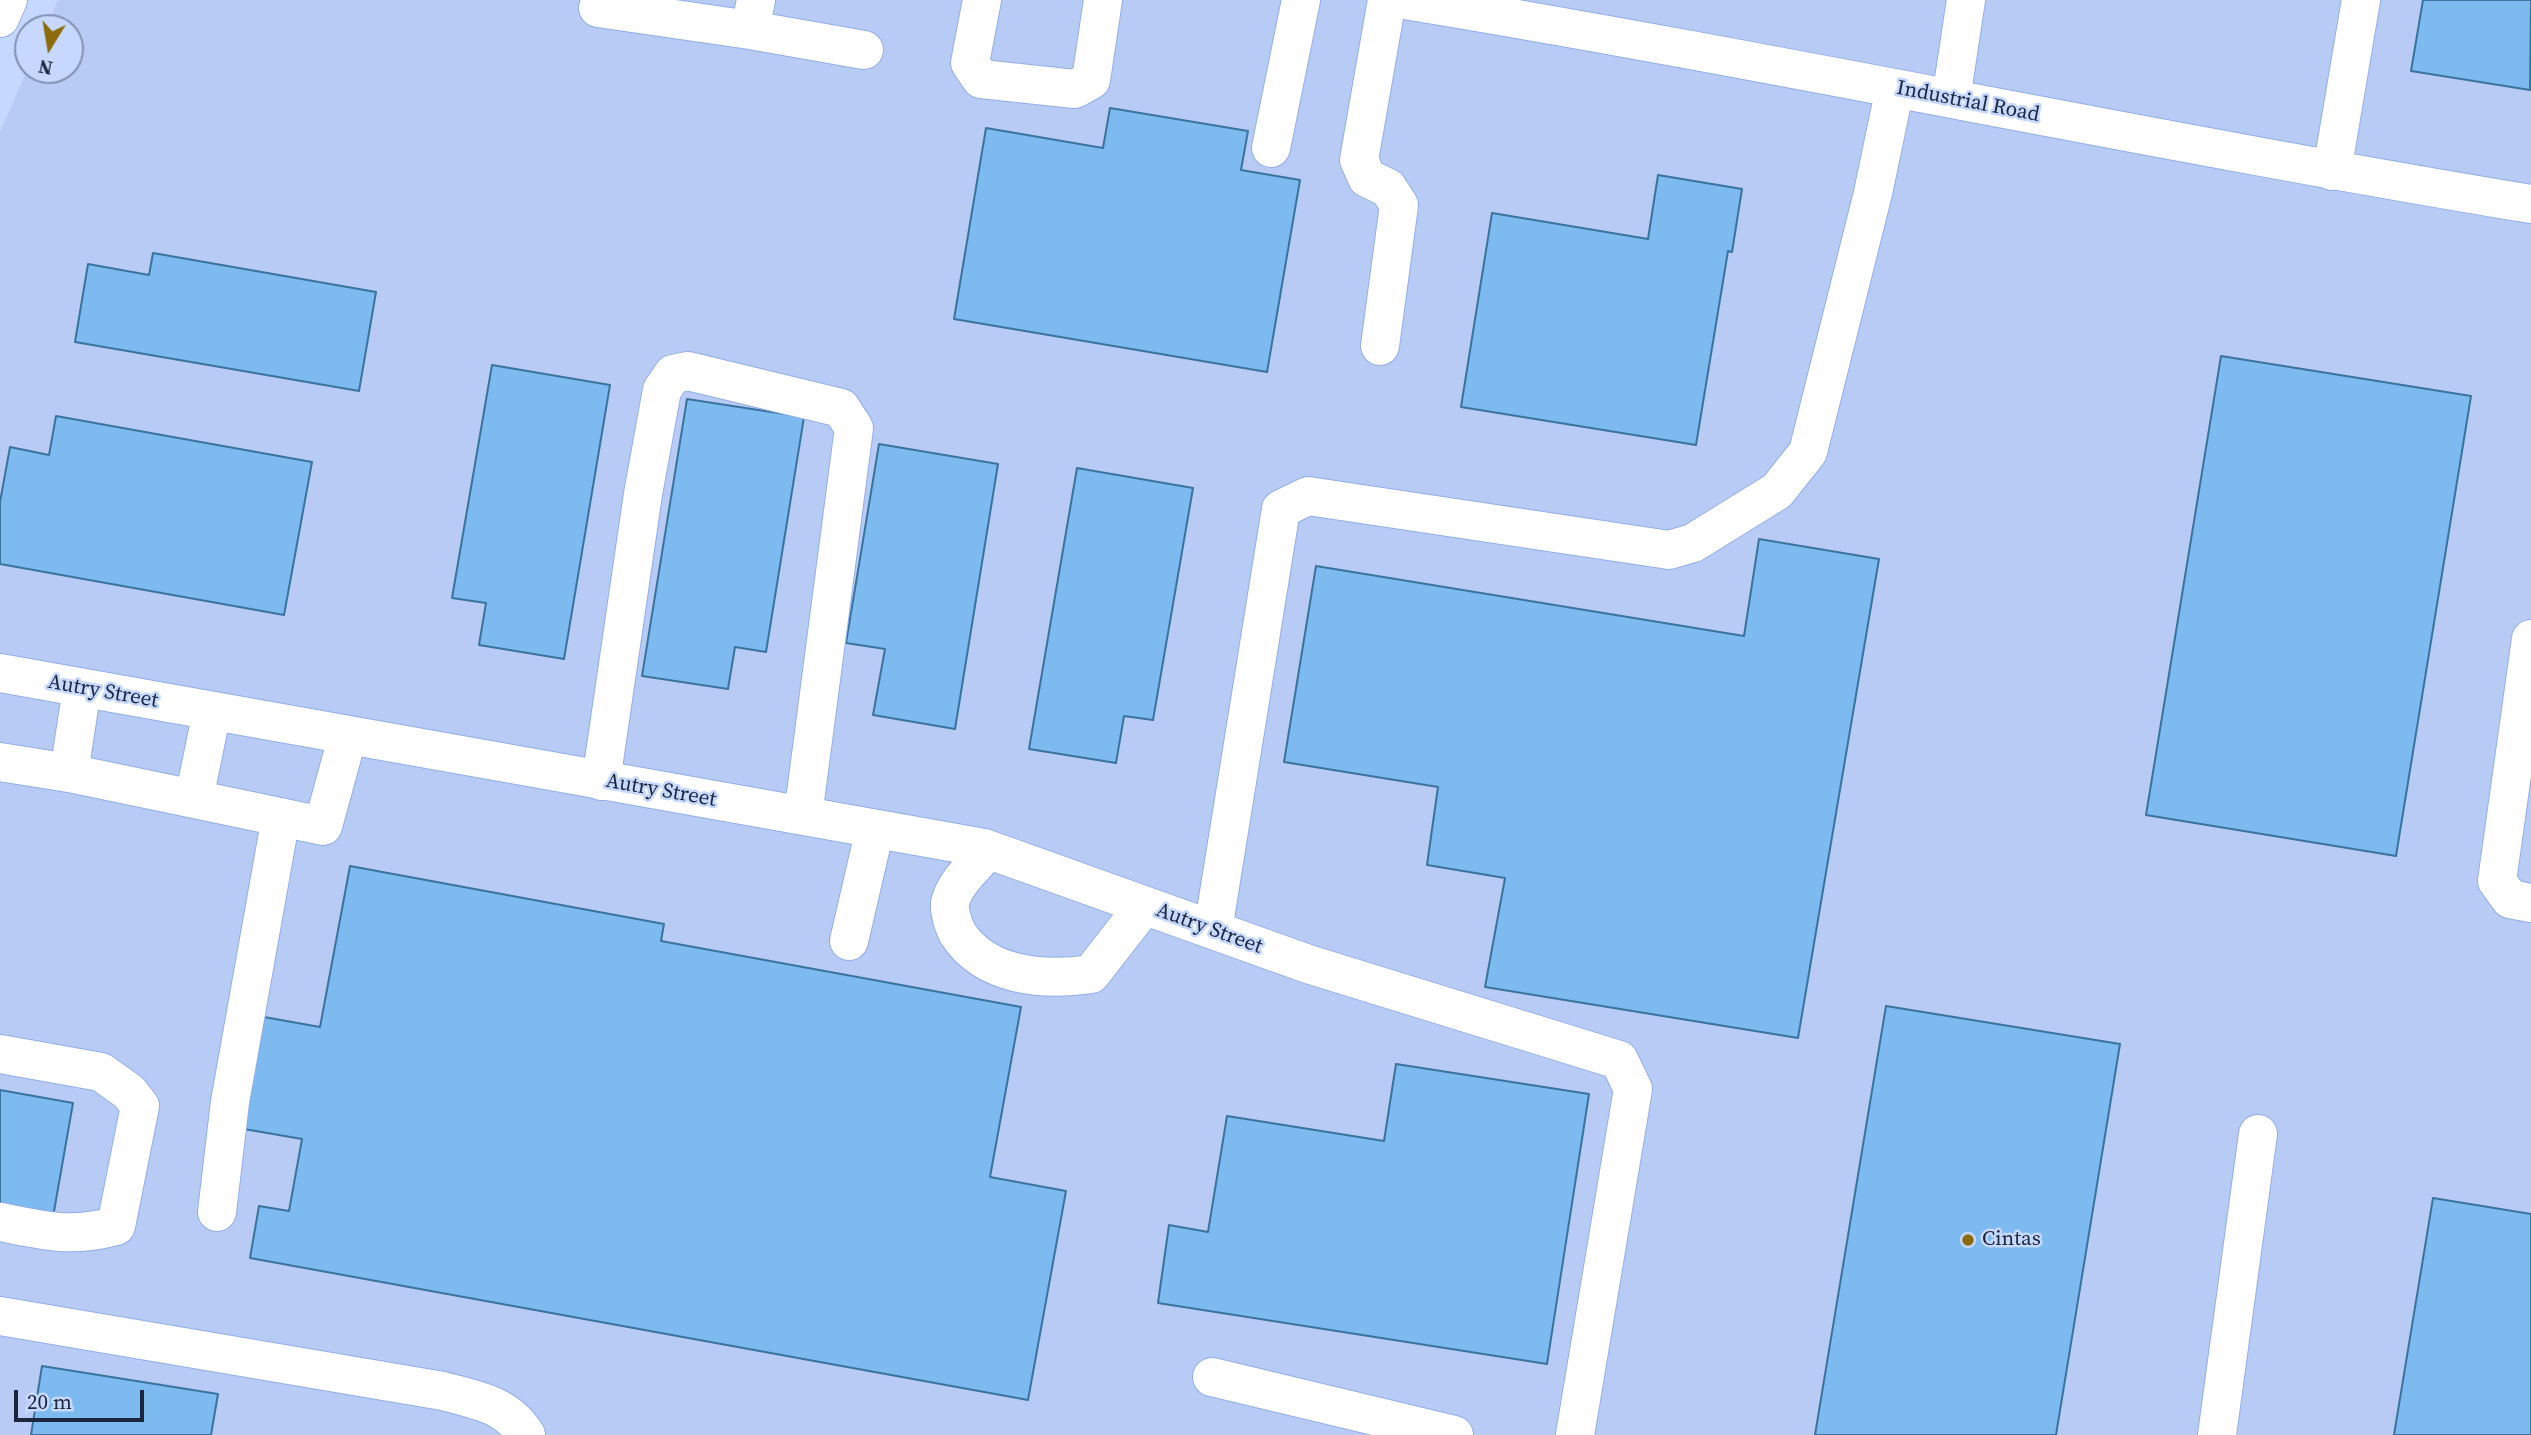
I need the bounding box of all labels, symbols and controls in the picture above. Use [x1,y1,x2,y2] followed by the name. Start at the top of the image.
[14,14,84,84] north arrow
[36,54,55,82] text: N
[1894,76,2042,128] street label: Industrial Road
[46,670,160,714] street label: Autry Street
[604,769,718,813] street label: Autry Street
[1152,898,1266,960] street label: Autry Street
[1982,1227,2041,1253] place label: Cintas
[1960,1232,1976,1248] marker: Cintas
[18,1376,147,1420] scale bar
[27,1387,72,1416] text: 20 m

